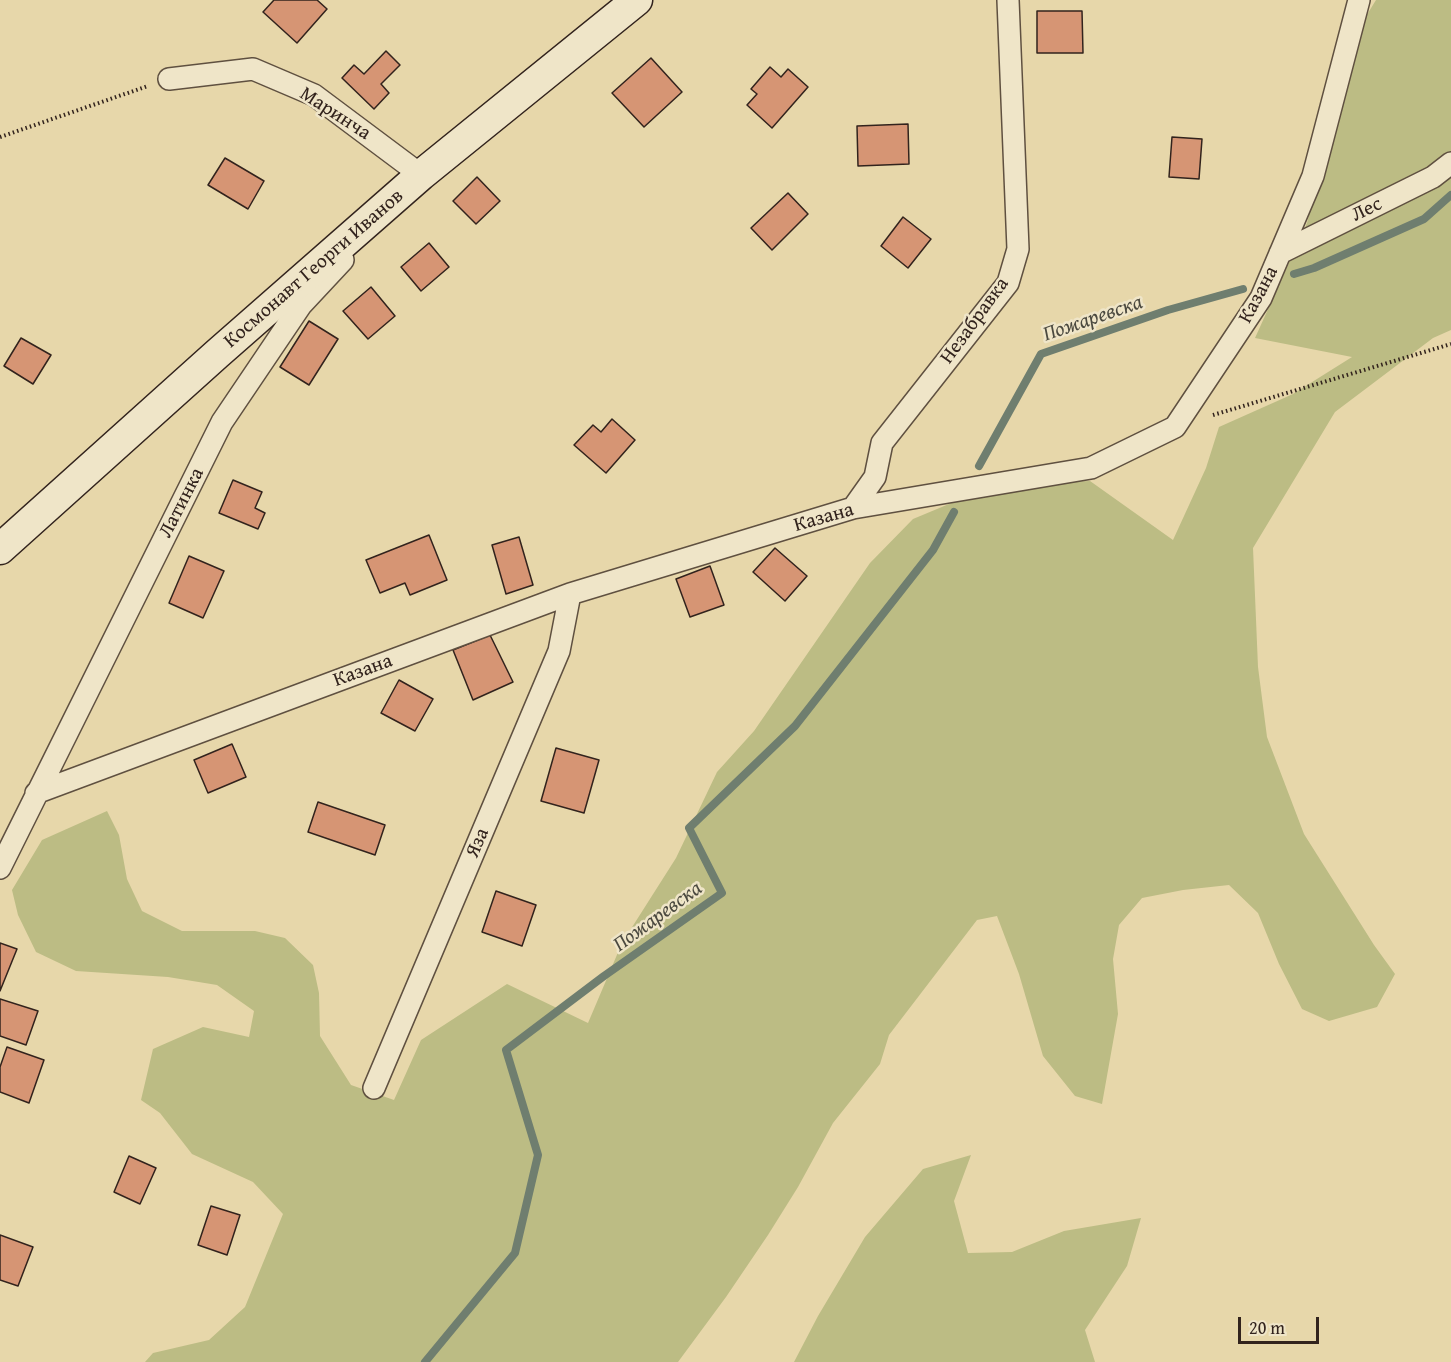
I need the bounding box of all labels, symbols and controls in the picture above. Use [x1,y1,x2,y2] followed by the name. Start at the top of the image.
[295,82,375,146] street label: Маринча
[219,185,409,353] street label: Космонавт Георги Иванов
[1348,192,1386,228] street label: Лес
[1234,262,1284,328] street label: Казана
[936,273,1014,369] street label: Незабравка
[1040,290,1146,348] water label: Пожаревска
[154,464,210,542] street label: Латинка
[791,498,857,538] street label: Казана
[330,649,396,693] street label: Казана
[461,825,495,861] street label: Яза
[609,876,707,958] water label: Пожаревска
[1241,1305,1322,1343] scale bar
[1249,1314,1285,1341] text: 20 m

